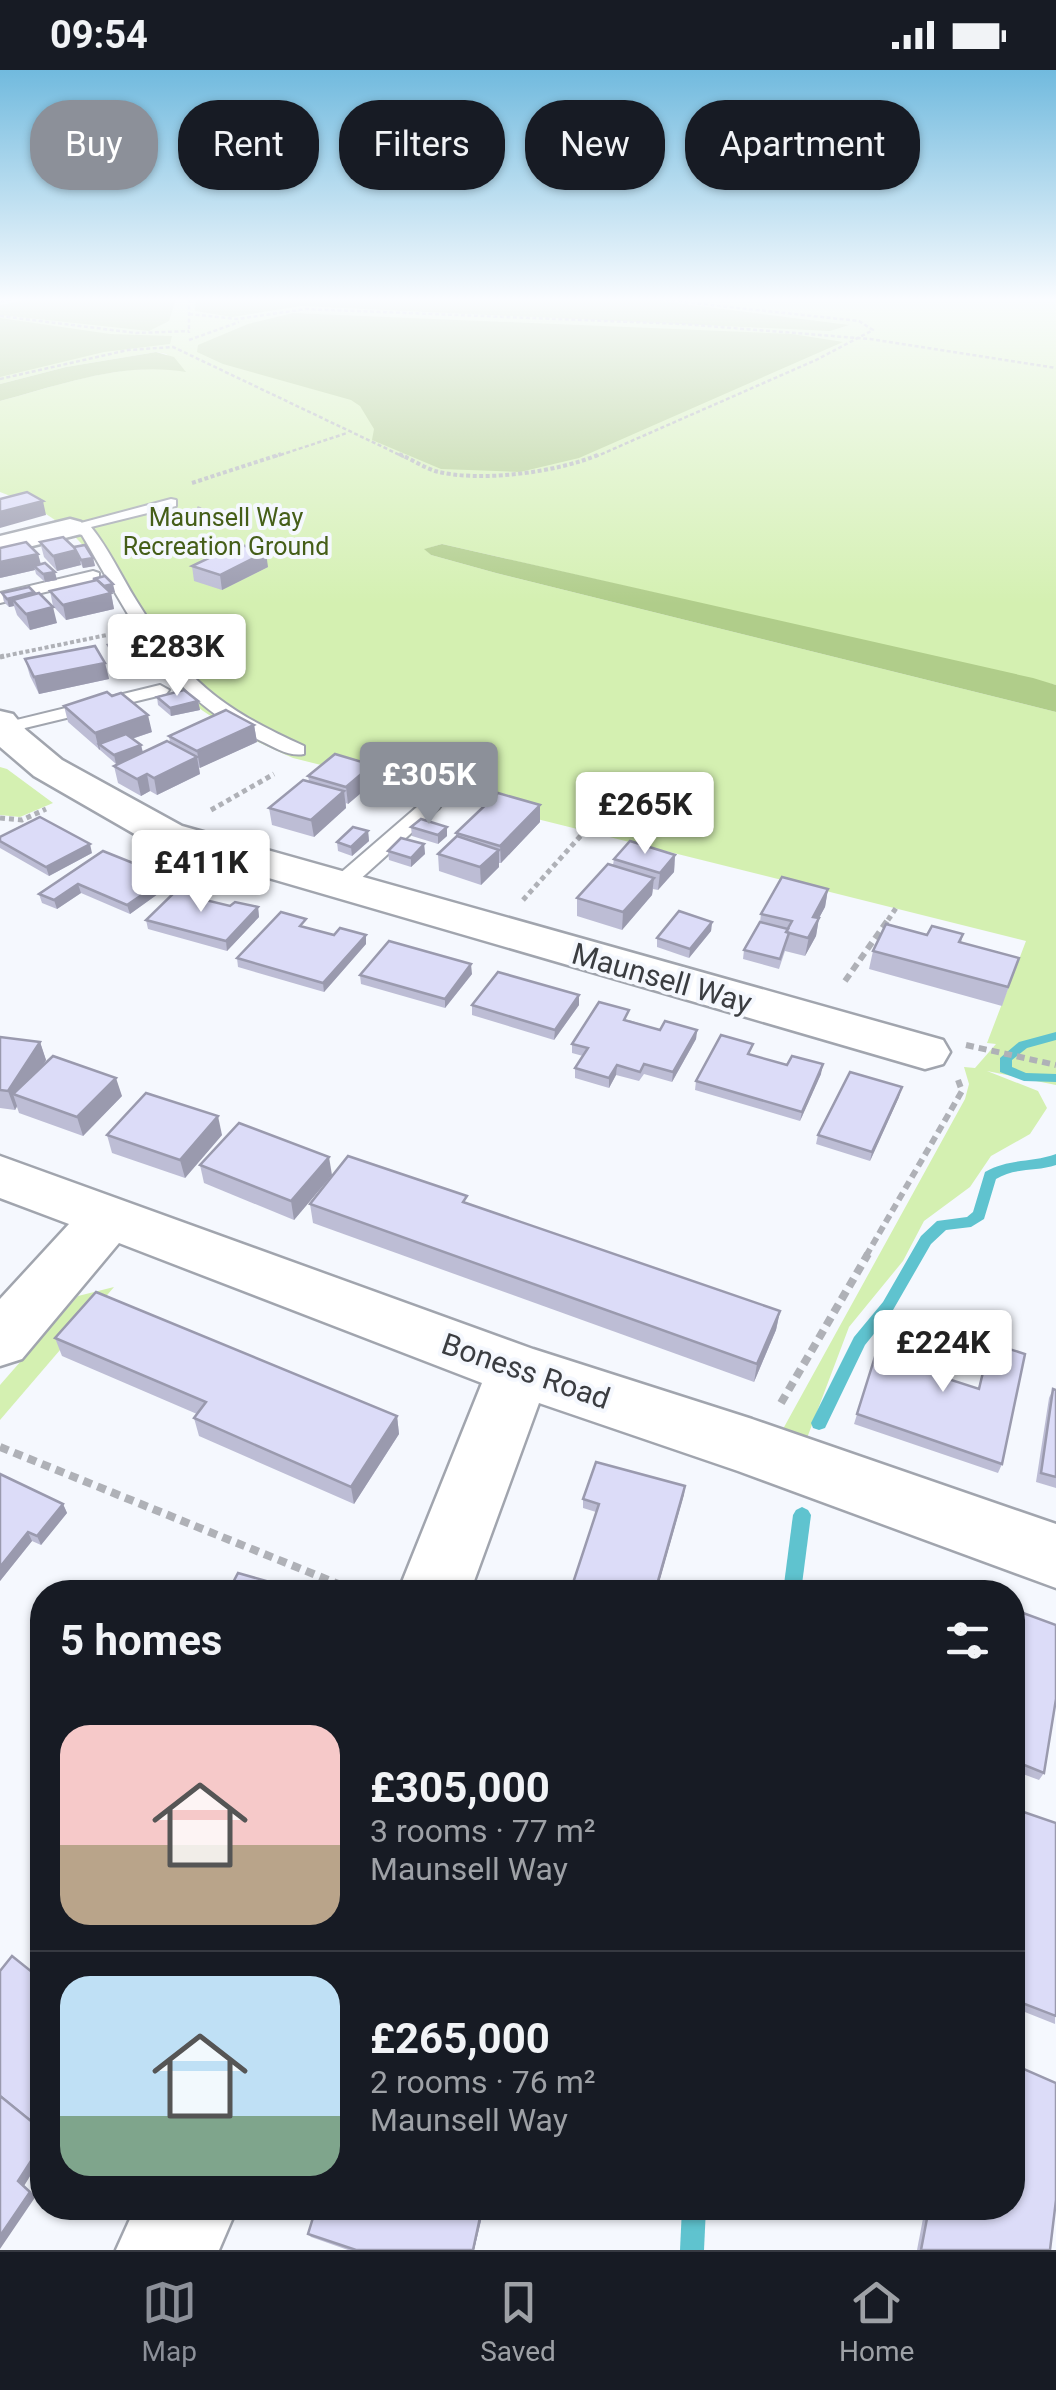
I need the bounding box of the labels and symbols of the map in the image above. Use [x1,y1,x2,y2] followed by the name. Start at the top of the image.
[123,503,329,561] park label: Maunsell Way Recreation Ground
[107,614,247,699] pin: £283K
[359,742,499,827] pin: £305K
[575,772,715,857] pin: £265K
[131,830,271,915] pin: £411K
[568,936,756,1020] street label: Maunsell Way
[873,1310,1013,1395] pin: £224K
[437,1326,615,1416] street label: Boness Road

